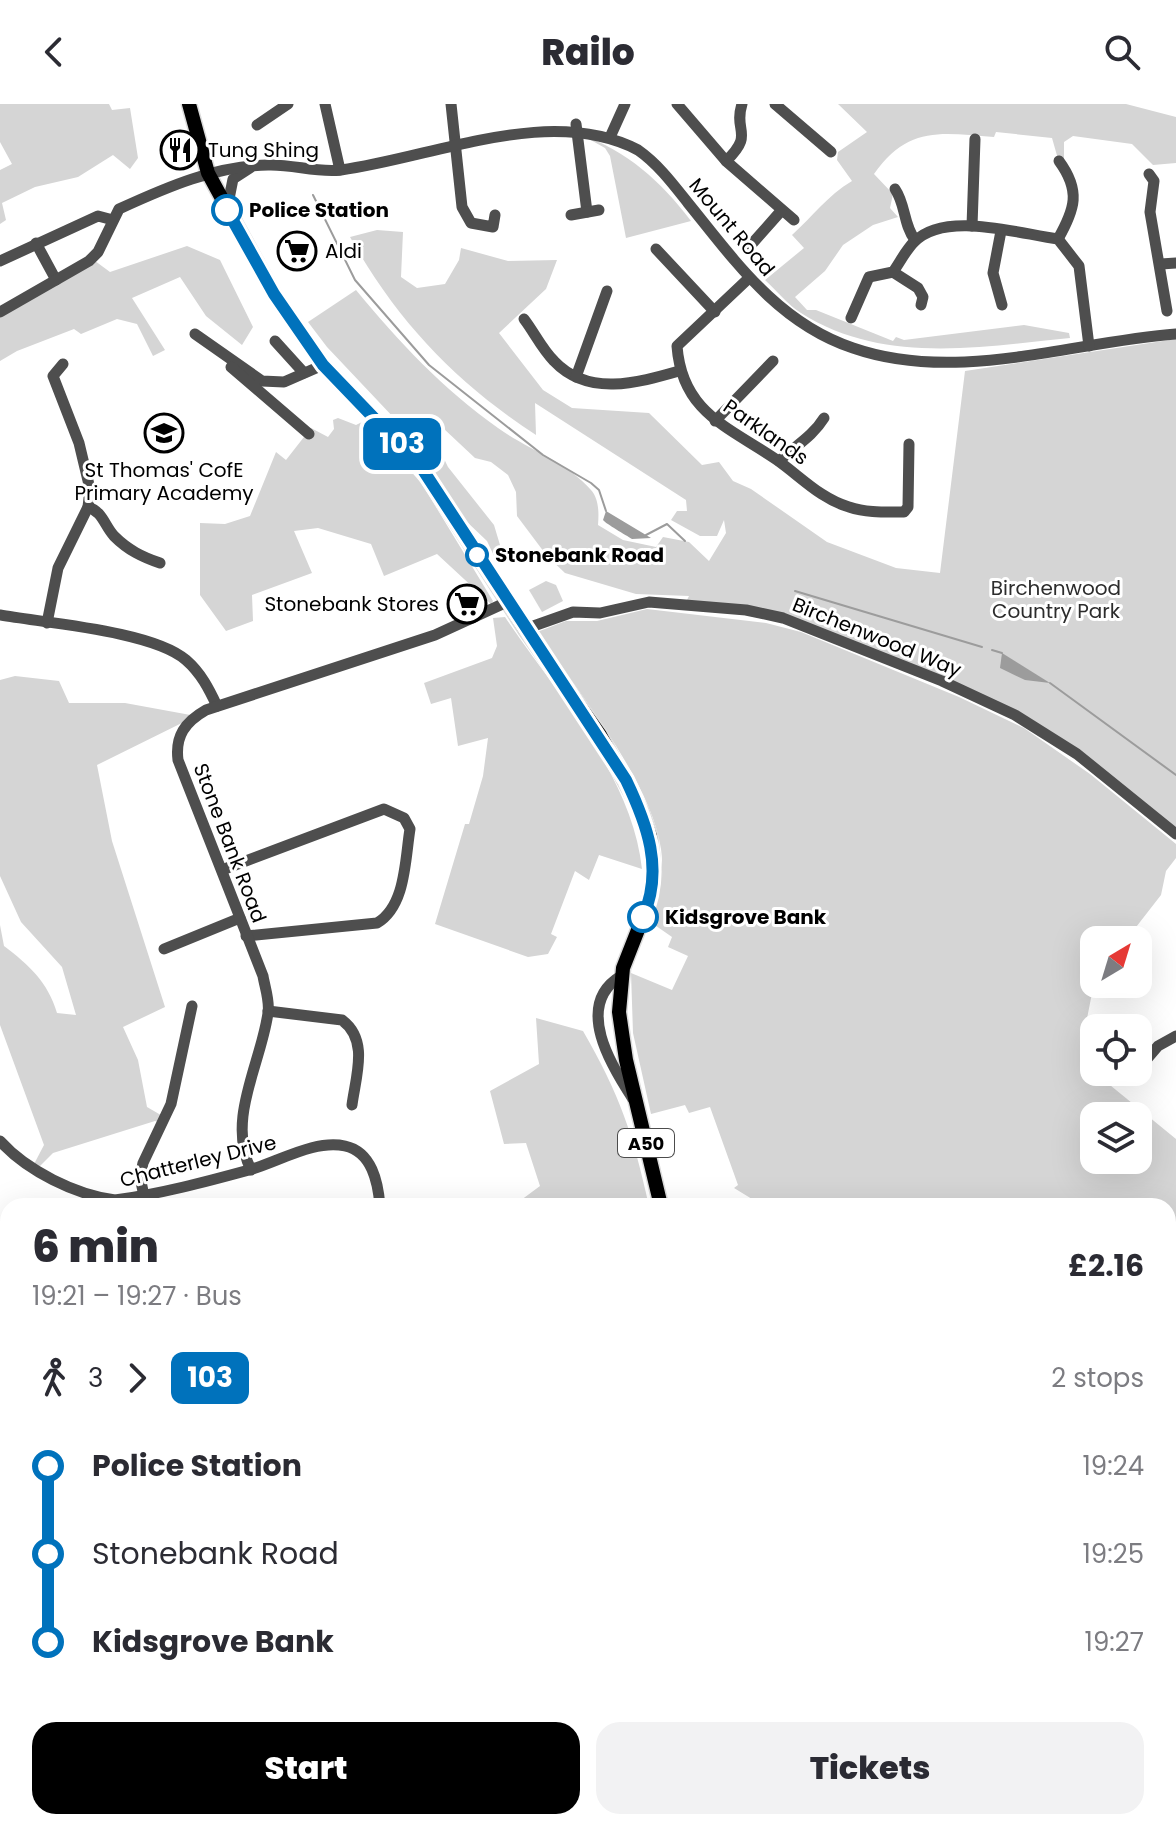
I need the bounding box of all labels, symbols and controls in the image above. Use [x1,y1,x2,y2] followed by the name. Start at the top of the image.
[541,27,635,78] text: Railo
[32,30,76,74] icon: back
[1100,30,1144,74] icon: search
[159,129,201,171] restaurant icon: Tung Shing
[208,136,319,164] place label: Tung Shing
[683,172,781,282] street label: Mount Road
[212,195,242,225] marker: Police Station
[249,196,389,224] place label: Police Station
[276,230,318,272] supermarket icon: Aldi
[325,237,362,265] place label: Aldi
[718,392,814,472] street label: Parklands
[143,412,185,454] school or university icon: St Thomas' CofE Primary Academy
[356,418,448,470] line badge: 103
[379,424,425,463] text: 103
[74,456,254,507] place label: St Thomas' CofE Primary Academy
[495,541,664,569] place label: Stonebank Road
[466,544,488,566] marker: Stonebank Road
[991,574,1121,625] park label: Birchenwood Country Park
[446,583,488,625] supermarket icon: Stonebank Stores
[264,590,439,618] place label: Stonebank Stores
[788,590,966,684] street label: Birchenwood Way
[187,759,273,927] street label: Stone Bank Road
[628,902,658,932] marker: Kidsgrove Bank
[665,903,827,931] place label: Kidsgrove Bank
[1080,926,1152,998] north arrow
[1080,926,1152,1174] map controls
[1080,1014,1152,1086] button: locate
[1080,1102,1152,1174] button: layers
[117,1128,279,1194] street label: Chatterley Drive
[618,1129,674,1157] road number: A50
[32,1216,159,1277] text: 6 min
[1068,1244,1144,1287] text: £2.16
[32,1278,242,1314] text: 19:21 – 19:27 · Bus
[32,1356,76,1400] icon: walk
[115,1356,159,1400] icon: forward
[187,1358,233,1397] text: 103
[88,1360,103,1396] text: 3
[1051,1360,1144,1396] text: 2 stops
[92,1444,302,1487] text: Police Station
[1082,1448,1144,1484] text: 19:24
[92,1532,339,1575] text: Stonebank Road
[1082,1536,1144,1572] text: 19:25
[92,1620,334,1663] text: Kidsgrove Bank
[1085,1624,1144,1660] text: 19:27
[32,1722,580,1814] button: Start
[596,1722,1144,1814] button: Tickets

